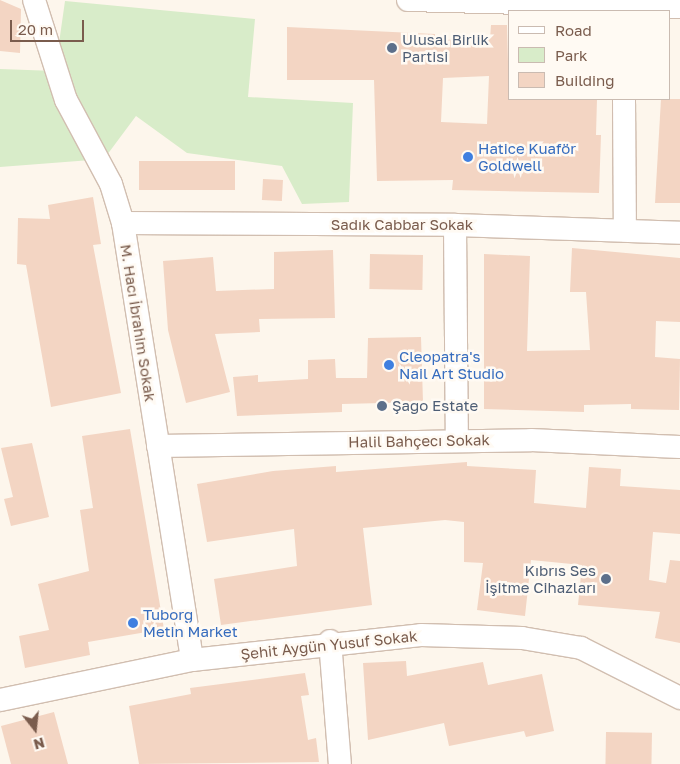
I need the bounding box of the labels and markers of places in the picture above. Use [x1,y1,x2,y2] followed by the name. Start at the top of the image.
[402,30,489,65] place label: Ulusal Birlik Partisi
[386,42,398,54] marker: Ulusal Birlik Partisi
[478,139,576,174] place label: Hatice Kuaför Goldwell
[462,151,474,163] marker: Hatice Kuaför Goldwell
[399,347,504,382] place label: Cleopatra's Nail Art Studio
[383,359,395,371] marker: Cleopatra's Nail Art Studio
[392,397,478,415] place label: Şago Estate
[376,400,388,412] marker: Şago Estate
[485,561,596,596] place label: Kıbrıs Ses İşitme Cihazları
[600,573,612,585] marker: Kıbrıs Ses İşitme Cihazları
[143,605,238,640] place label: Tuborg Metin Market
[127,617,139,629] marker: Tuborg Metin Market

